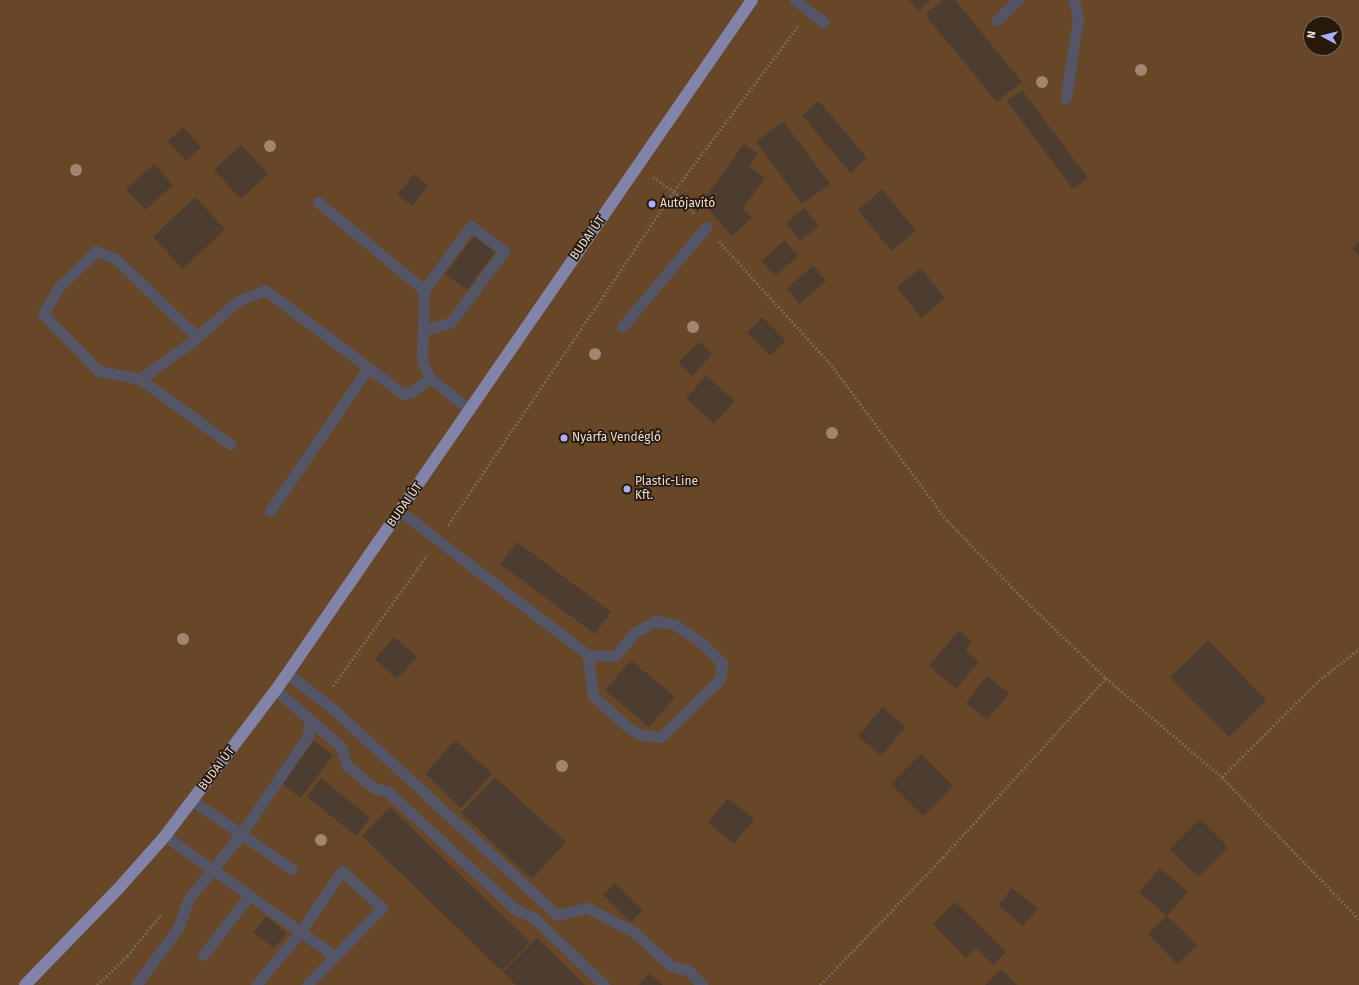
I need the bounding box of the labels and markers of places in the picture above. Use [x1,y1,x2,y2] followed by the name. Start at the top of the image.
[660,197,715,211] place label: Autójavító
[647,199,657,209] marker: Autójavító
[572,431,661,445] place label: Nyárfa Vendéglő
[559,433,569,443] marker: Nyárfa Vendéglő
[635,475,698,503] place label: Plastic-Line Kft.
[622,484,632,494] marker: Plastic-Line Kft.

